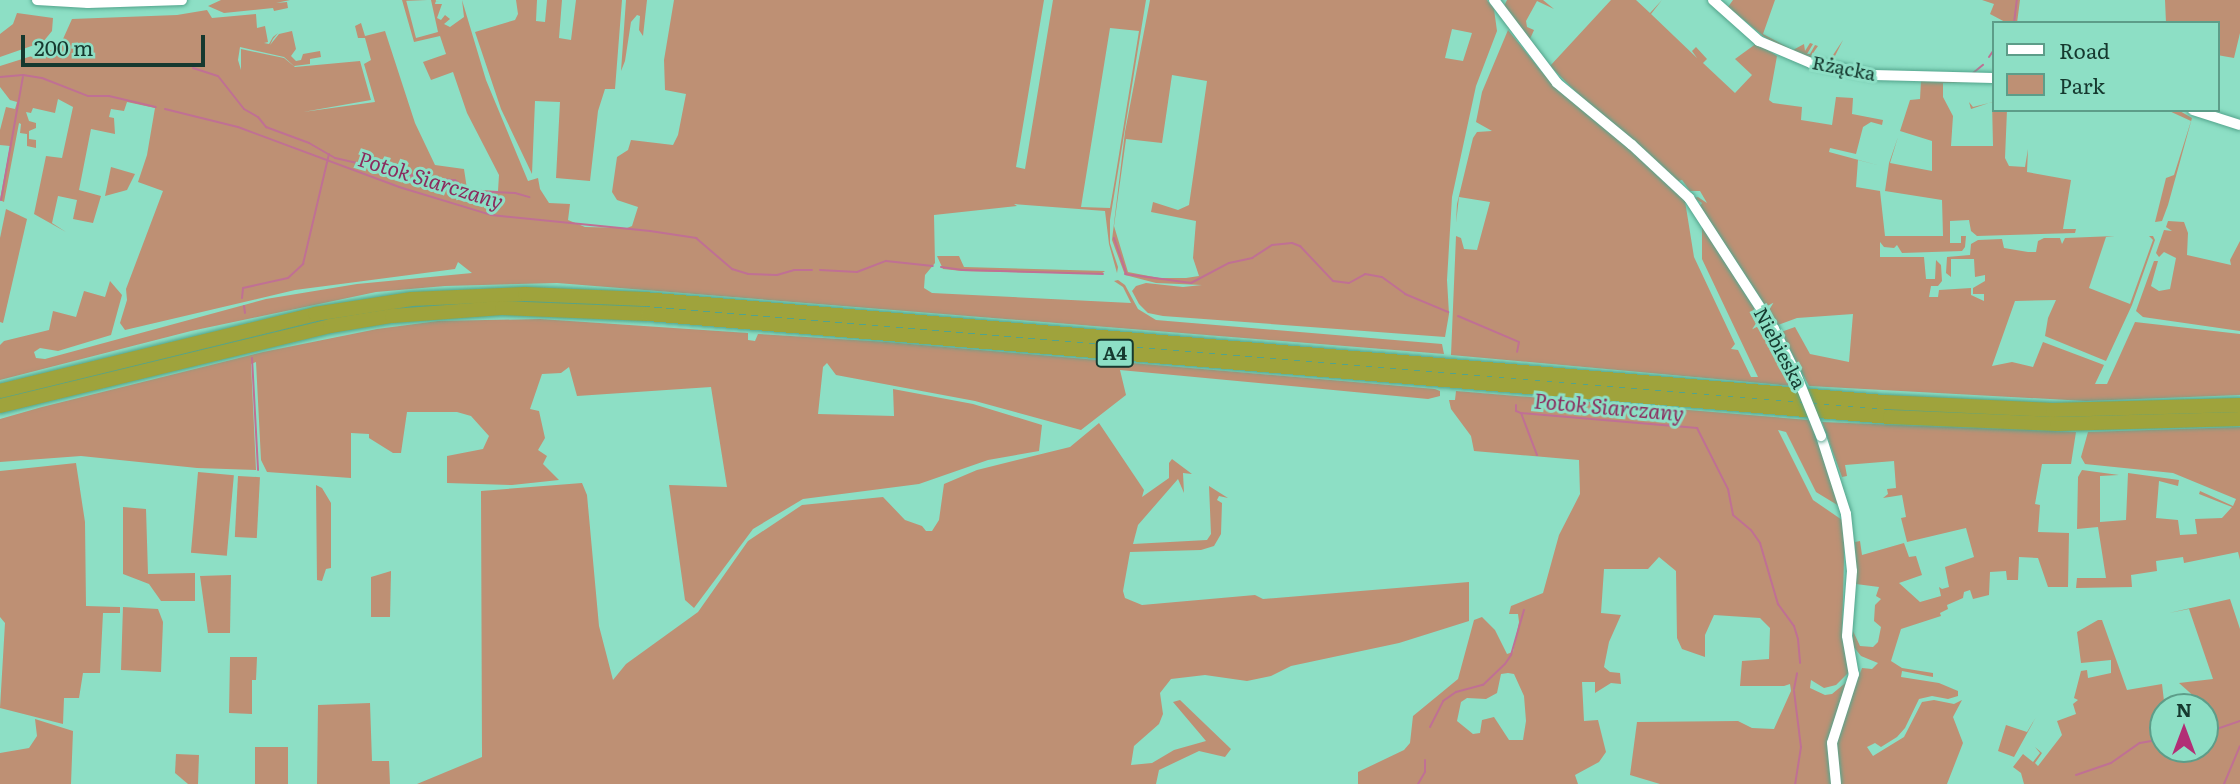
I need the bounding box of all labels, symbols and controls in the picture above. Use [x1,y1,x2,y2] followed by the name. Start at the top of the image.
[24,21,208,65] scale bar
[1992,21,2219,112] legend
[34,31,94,62] text: 200 m
[2059,34,2110,65] text: Road
[1810,51,1878,85] street label: Rżącka
[2059,69,2105,100] text: Park
[355,145,507,213] water label: Potok Siarczany
[1749,303,1811,393] street label: Niebieska
[1096,338,1134,368] road number: A4
[1533,387,1685,425] water label: Potok Siarczany
[2149,693,2219,763] north arrow
[2176,695,2192,723] text: N

